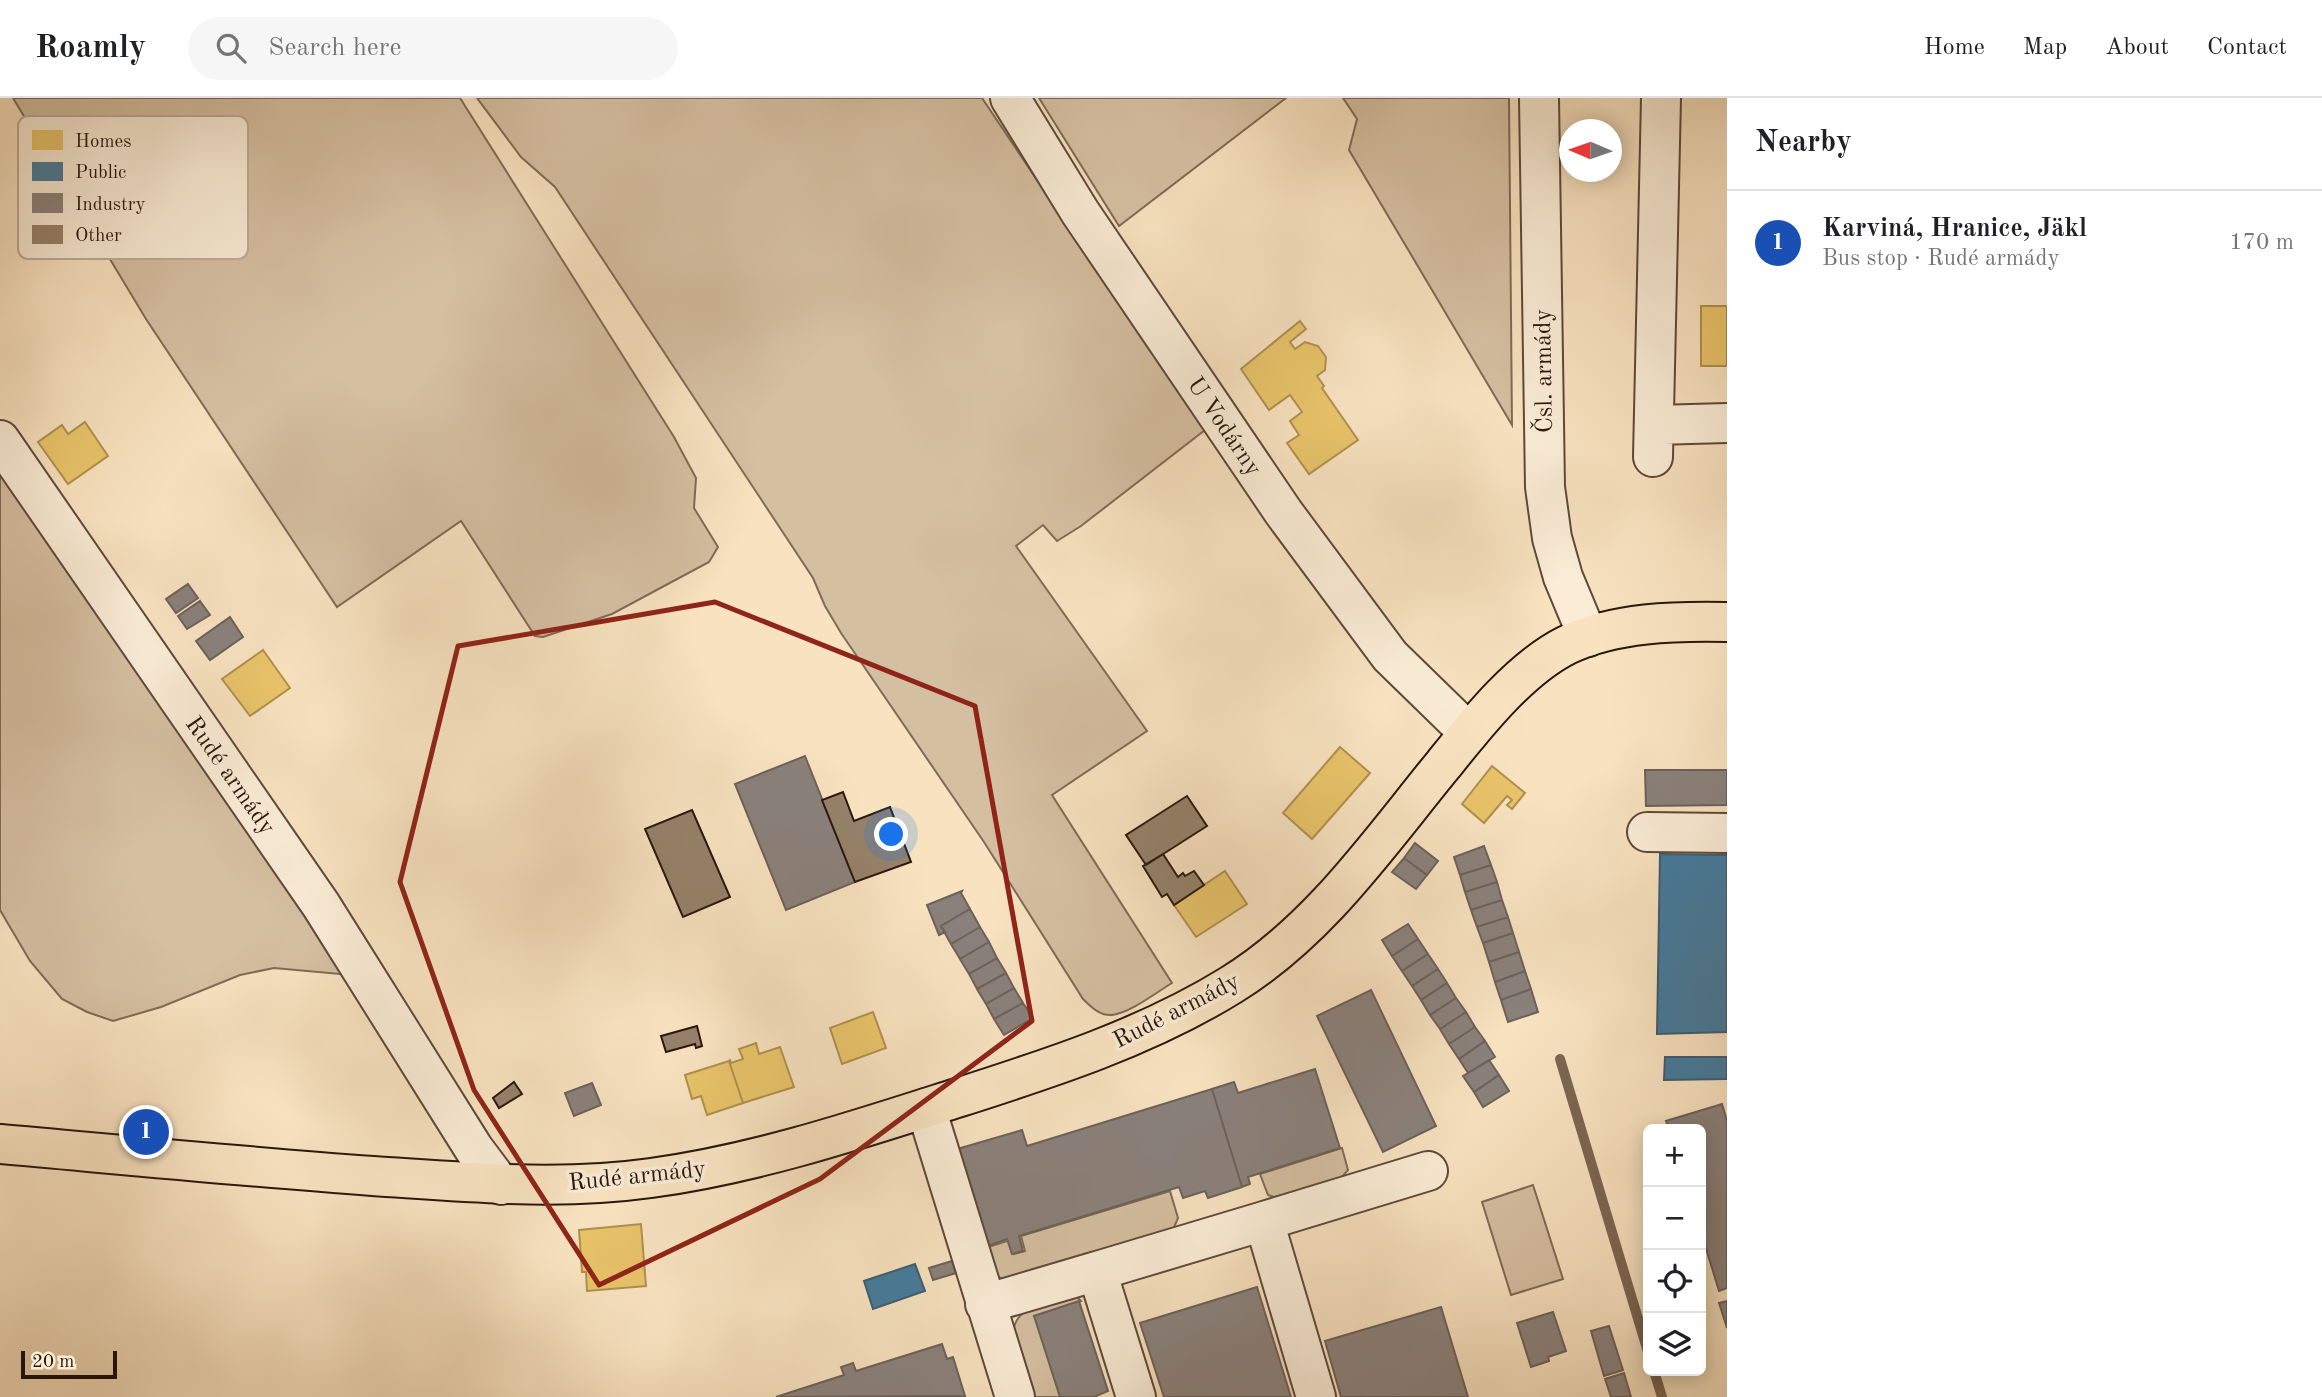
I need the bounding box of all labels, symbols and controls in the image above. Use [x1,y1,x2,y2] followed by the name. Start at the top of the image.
[188,17,678,80] search box
[212,29,250,67] icon: search
[35,32,146,65] text: Roamly
[268,35,401,61] text: Search here
[1924,36,1985,60] text: Home
[2023,36,2067,60] text: Map
[2105,36,2169,60] text: About
[2207,36,2287,60] text: Contact
[18,116,248,259] legend
[1559,119,1622,182] north arrow
[1755,128,1852,158] text: Nearby
[75,133,131,152] text: Homes
[75,164,126,183] text: Public
[75,196,146,215] text: Industry
[1822,216,2087,242] text: Karviná, Hranice, Jäkl
[75,227,122,246] text: Other
[1771,231,1785,254] text: 1
[2229,231,2294,254] text: 170 m
[1822,247,2060,270] text: Bus stop · Rudé armády
[1527,308,1558,433] street label: Čsl. armády
[1182,373,1265,481] street label: U Vodárny
[180,713,279,840] street label: Rudé armády
[874,817,908,851] your location
[1110,970,1244,1054] street label: Rudé armády
[123,1106,169,1158] pin: 1
[1643,1124,1706,1376] map controls
[1643,1124,1706,1187] button: +
[567,1158,707,1196] street label: Rudé armády
[1643,1187,1706,1250] button: −
[1643,1250,1706,1313] button: locate
[1643,1313,1706,1376] button: layers
[21,1348,117,1380] scale bar
[32,1353,74,1372] text: 20 m

